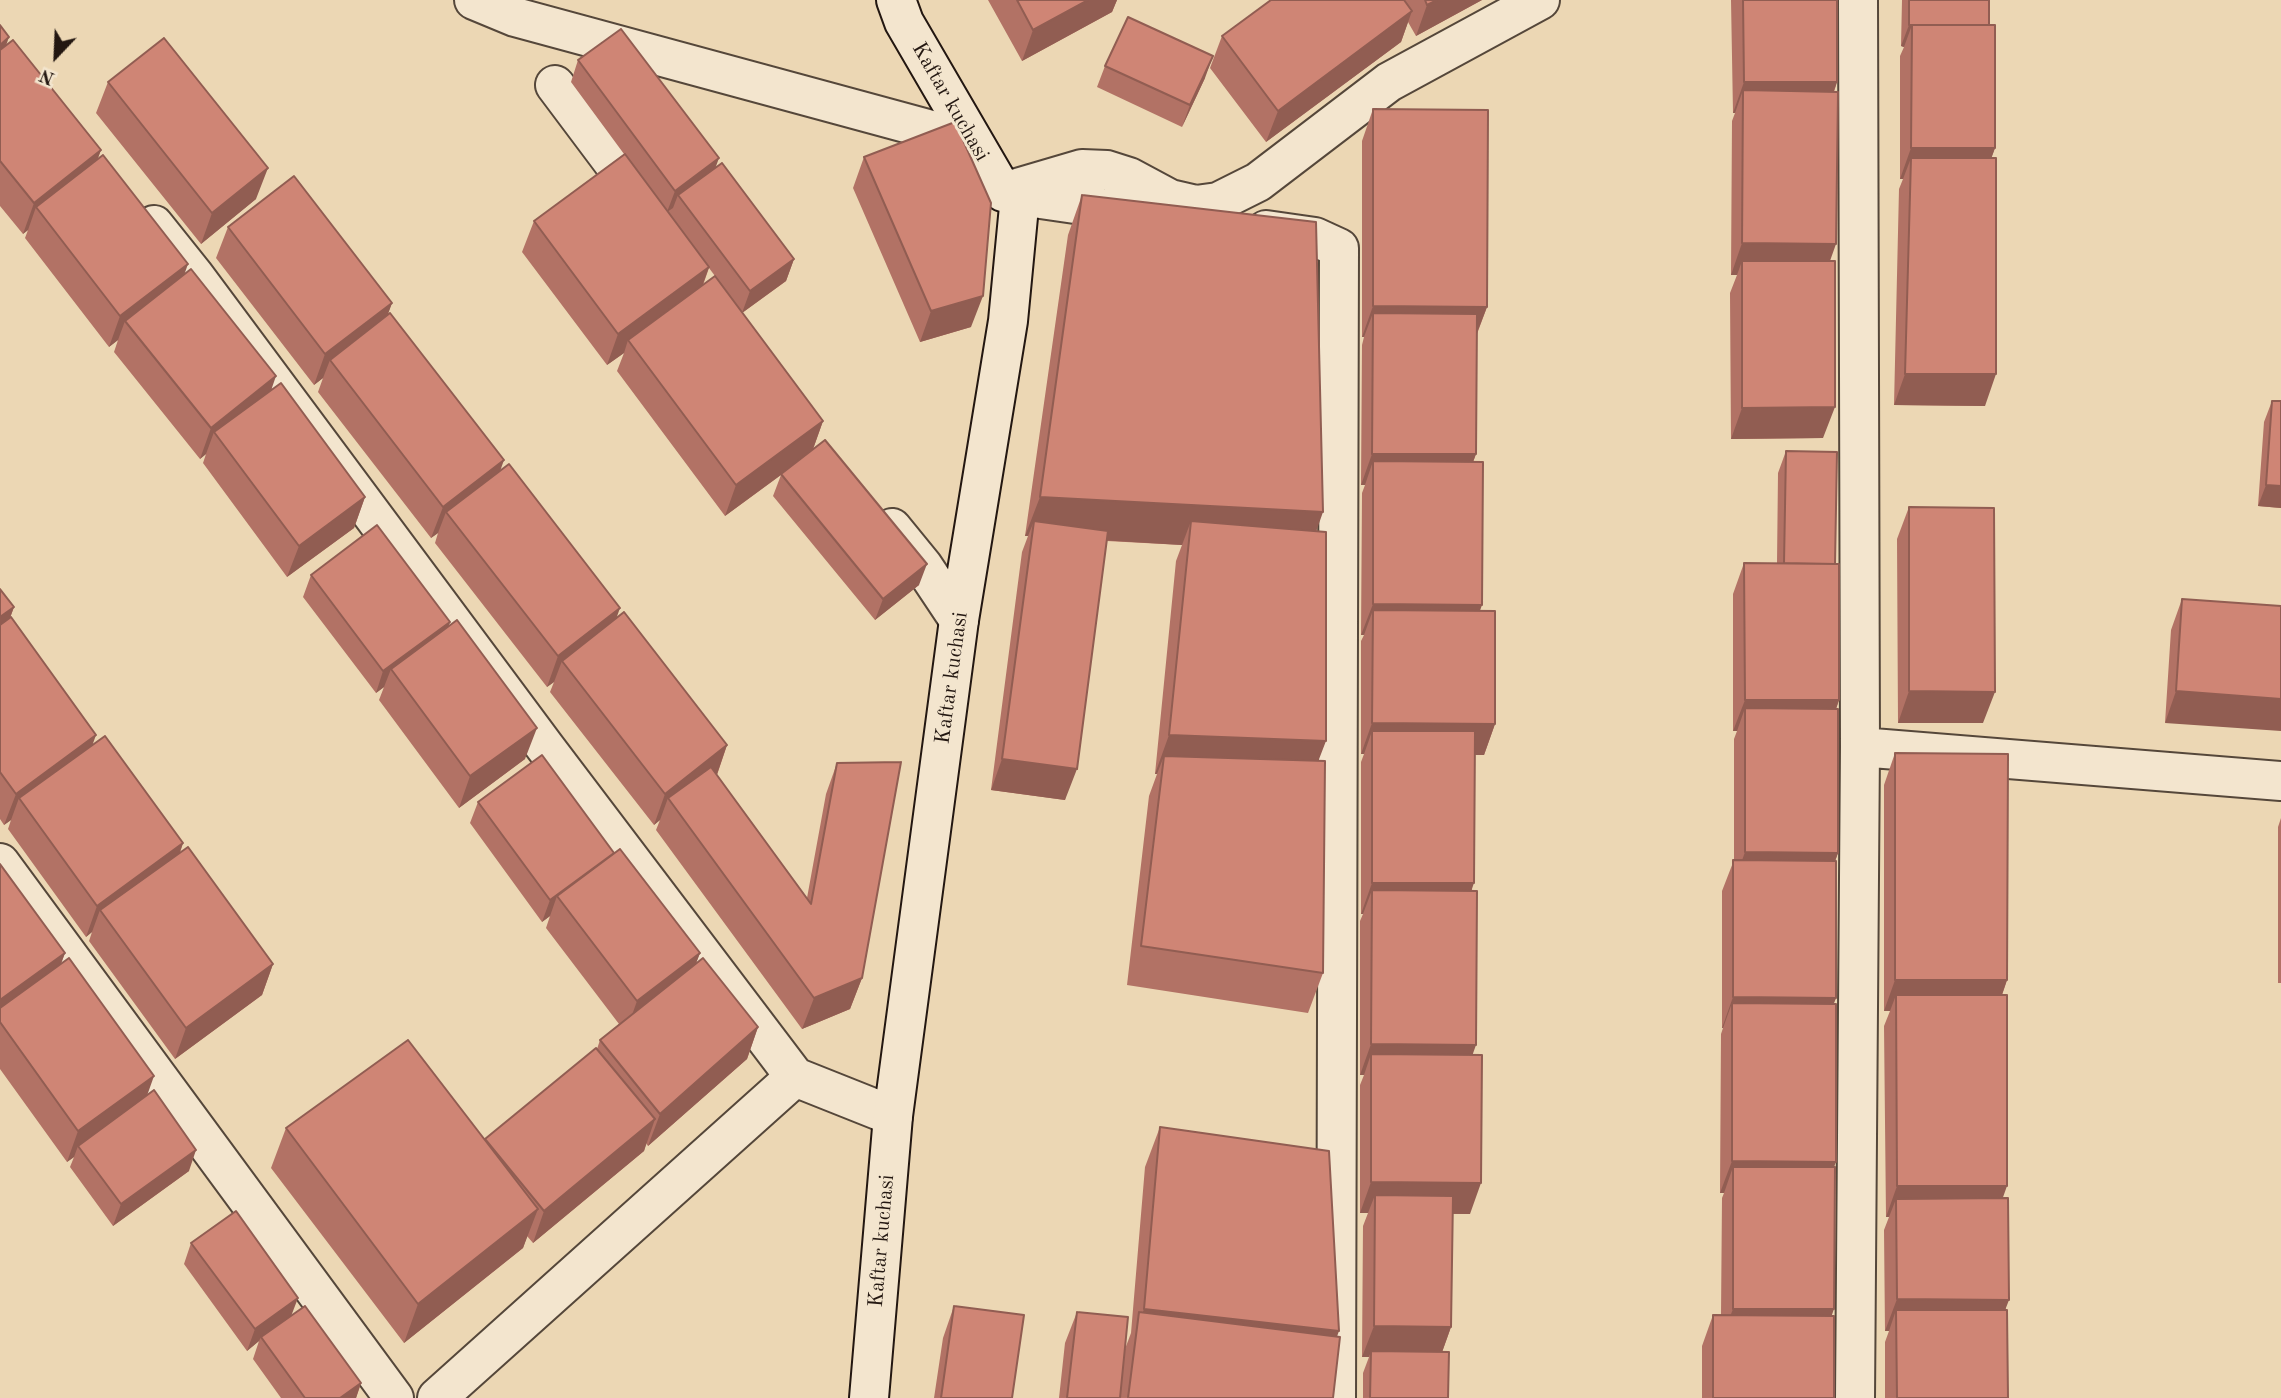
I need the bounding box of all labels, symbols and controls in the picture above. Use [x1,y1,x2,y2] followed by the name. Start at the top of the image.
[21,21,91,91] north arrow
[906,38,994,166] street label: Kaftar kuchasi
[37,64,58,87] text: N
[930,610,974,746] street label: Kaftar kuchasi
[864,1174,900,1308] street label: Kaftar kuchasi

